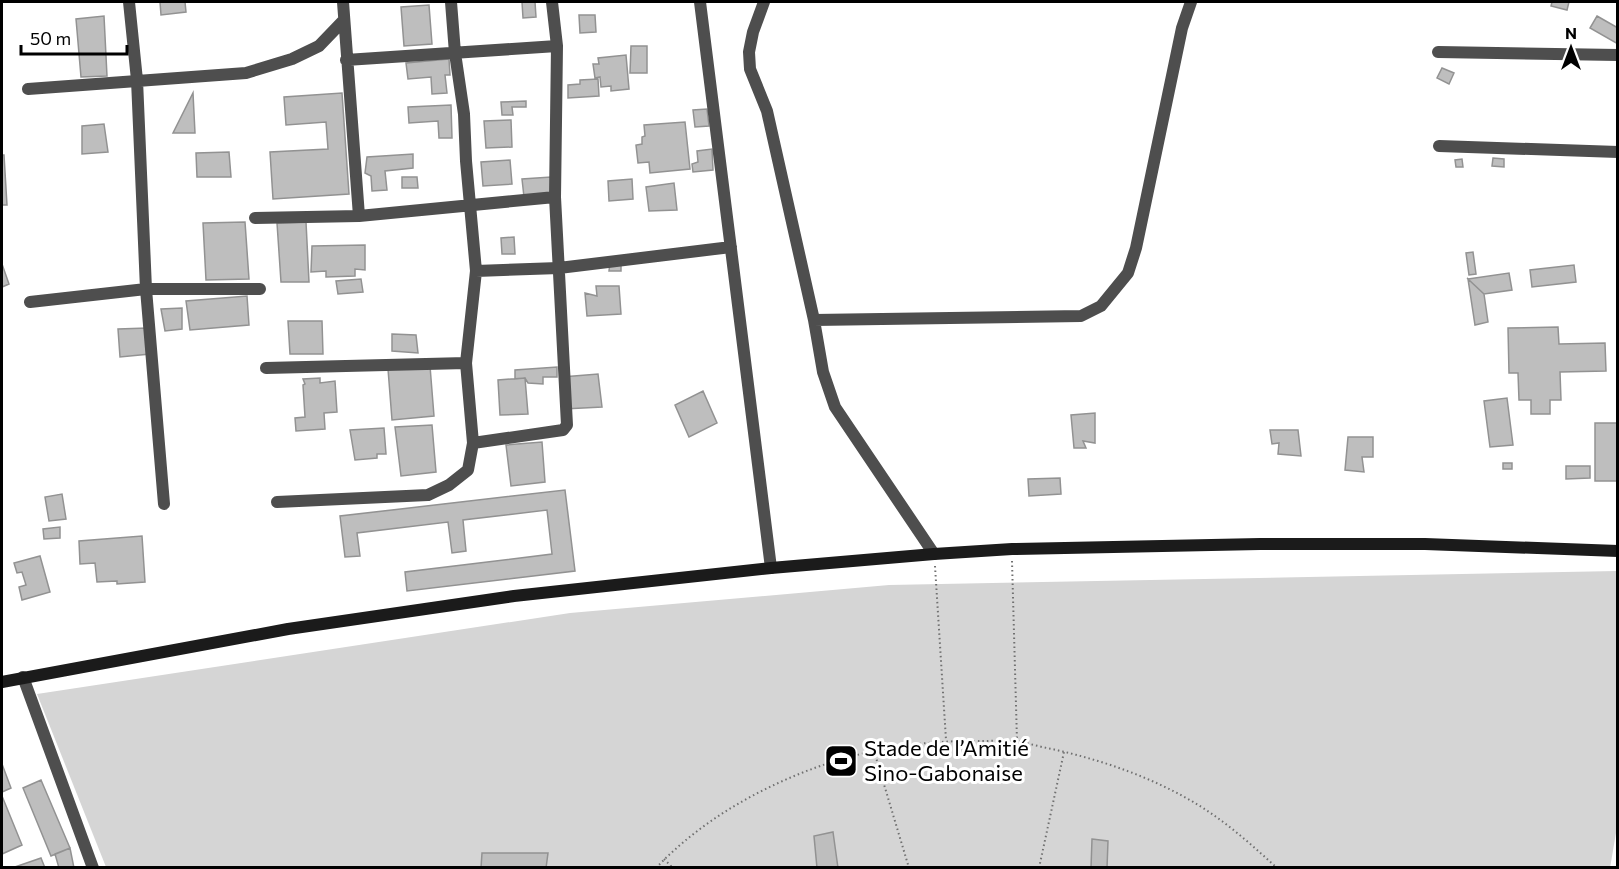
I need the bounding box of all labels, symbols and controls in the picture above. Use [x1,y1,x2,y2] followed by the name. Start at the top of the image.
[21,18,128,56] scale bar
[1541,18,1601,78] north arrow
[1565,23,1577,42] text: N
[30,27,71,49] text: 50 m
[864,734,1029,786] place label: Stade de l’Amitié Sino-Gabonaise
[823,743,859,779] sports icon: Stade de l’Amitié Sino-Gabonaise

